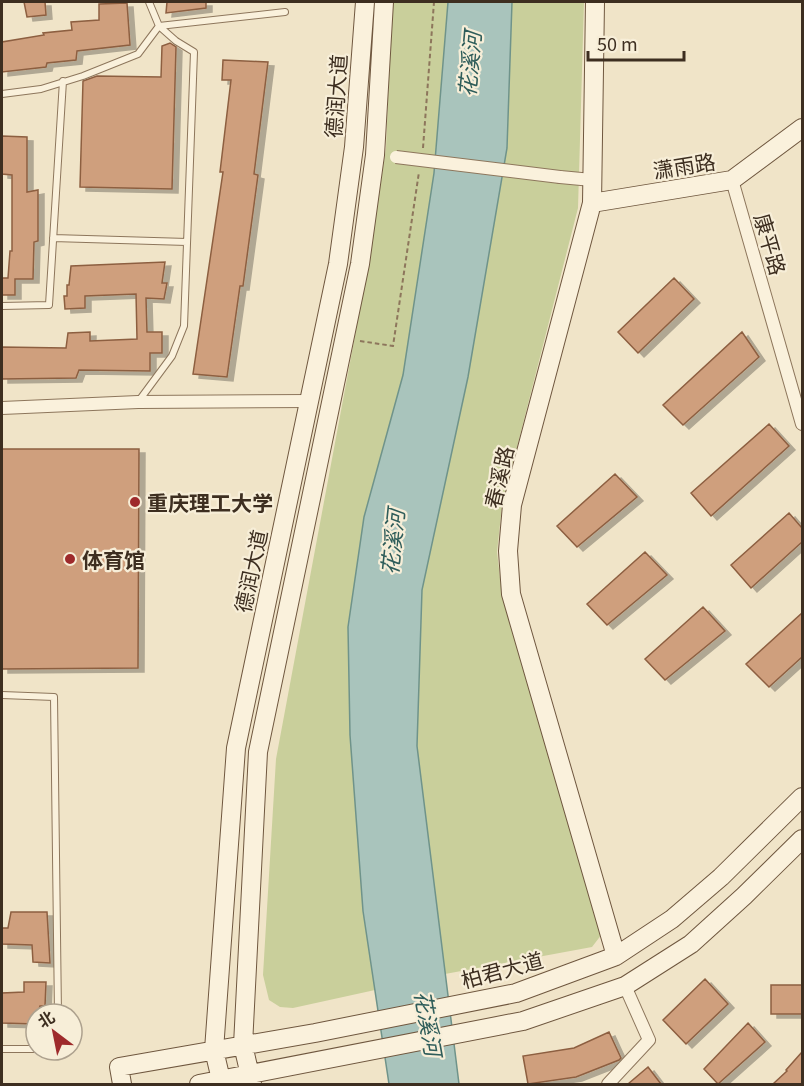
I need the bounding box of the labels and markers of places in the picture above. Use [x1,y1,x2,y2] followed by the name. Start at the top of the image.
[147,487,273,517] place label: 重庆理工大学
[128,495,142,509] marker: 重庆理工大学
[82,544,145,574] place label: 体育馆
[63,552,77,566] marker: 体育馆

